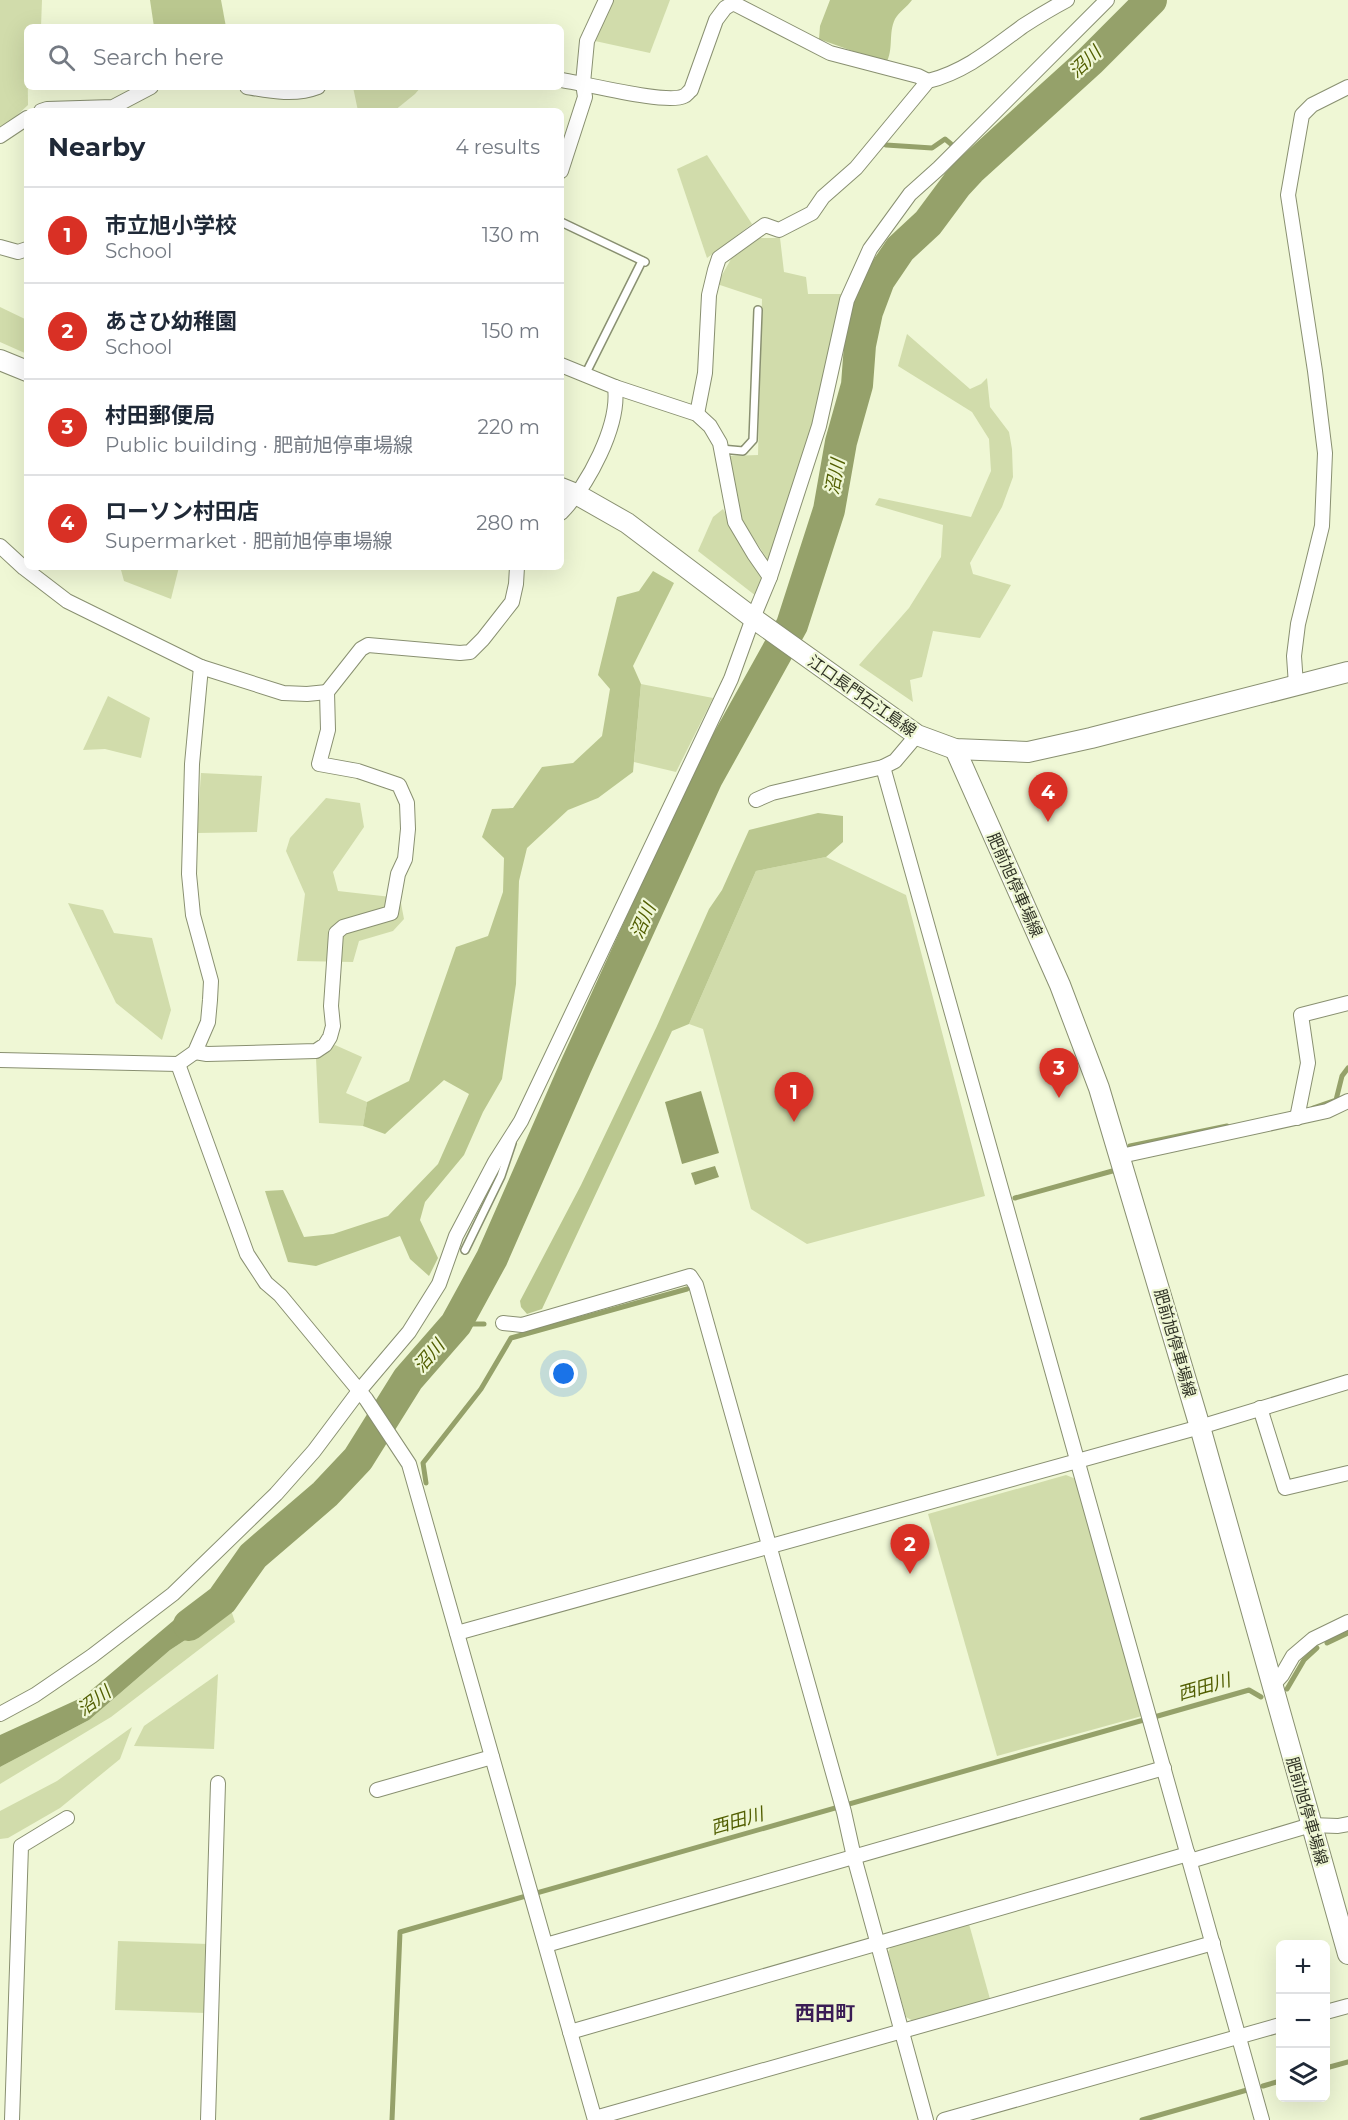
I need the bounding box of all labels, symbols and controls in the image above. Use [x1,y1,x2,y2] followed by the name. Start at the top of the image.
[24,24,564,90] search box
[1064,40,1107,82] water label: 沼川
[45,41,78,74] icon: search
[93,44,224,71] text: Search here
[48,131,145,163] text: Nearby
[455,135,540,159] text: 4 results
[105,212,237,239] text: 市立旭小学校
[64,223,71,247] text: 1
[482,223,540,247] text: 130 m
[105,239,172,263] text: School
[105,308,237,335] text: あさひ幼稚園
[62,319,73,343] text: 2
[482,319,540,343] text: 150 m
[105,335,172,359] text: School
[105,402,215,429] text: 村田郵便局
[62,415,73,439] text: 3
[478,415,540,439] text: 220 m
[105,433,413,457] text: Public building · 肥前旭停車場線
[821,455,849,497] water label: 沼川
[105,498,259,525] text: ローソン村田店
[61,511,74,535] text: 4
[476,511,540,535] text: 280 m
[105,529,392,553] text: Supermarket · 肥前旭停車場線
[804,652,920,740] street label: 江口長門石江島線
[1028,772,1068,822] pin: 4
[984,830,1046,940] street label: 肥前旭停車場線
[626,898,661,942] water label: 沼川
[1040,1048,1078,1098] pin: 3
[774,1072,814,1122] pin: 1
[1150,1287,1200,1399] street label: 肥前旭停車場線
[409,1334,450,1377] water label: 沼川
[549,1359,578,1388] your location
[890,1524,930,1574] pin: 2
[1175,1668,1235,1705] water label: 西田川
[73,1680,117,1720] water label: 沼川
[1282,1755,1332,1867] street label: 肥前旭停車場線
[708,1802,768,1839] water label: 西田川
[1276,1940,1330,2102] map controls
[1276,1940,1330,1994] button: +
[1276,1994,1330,2048] button: −
[795,2001,855,2025] district label: 西田町
[1276,2048,1330,2102] button: layers

